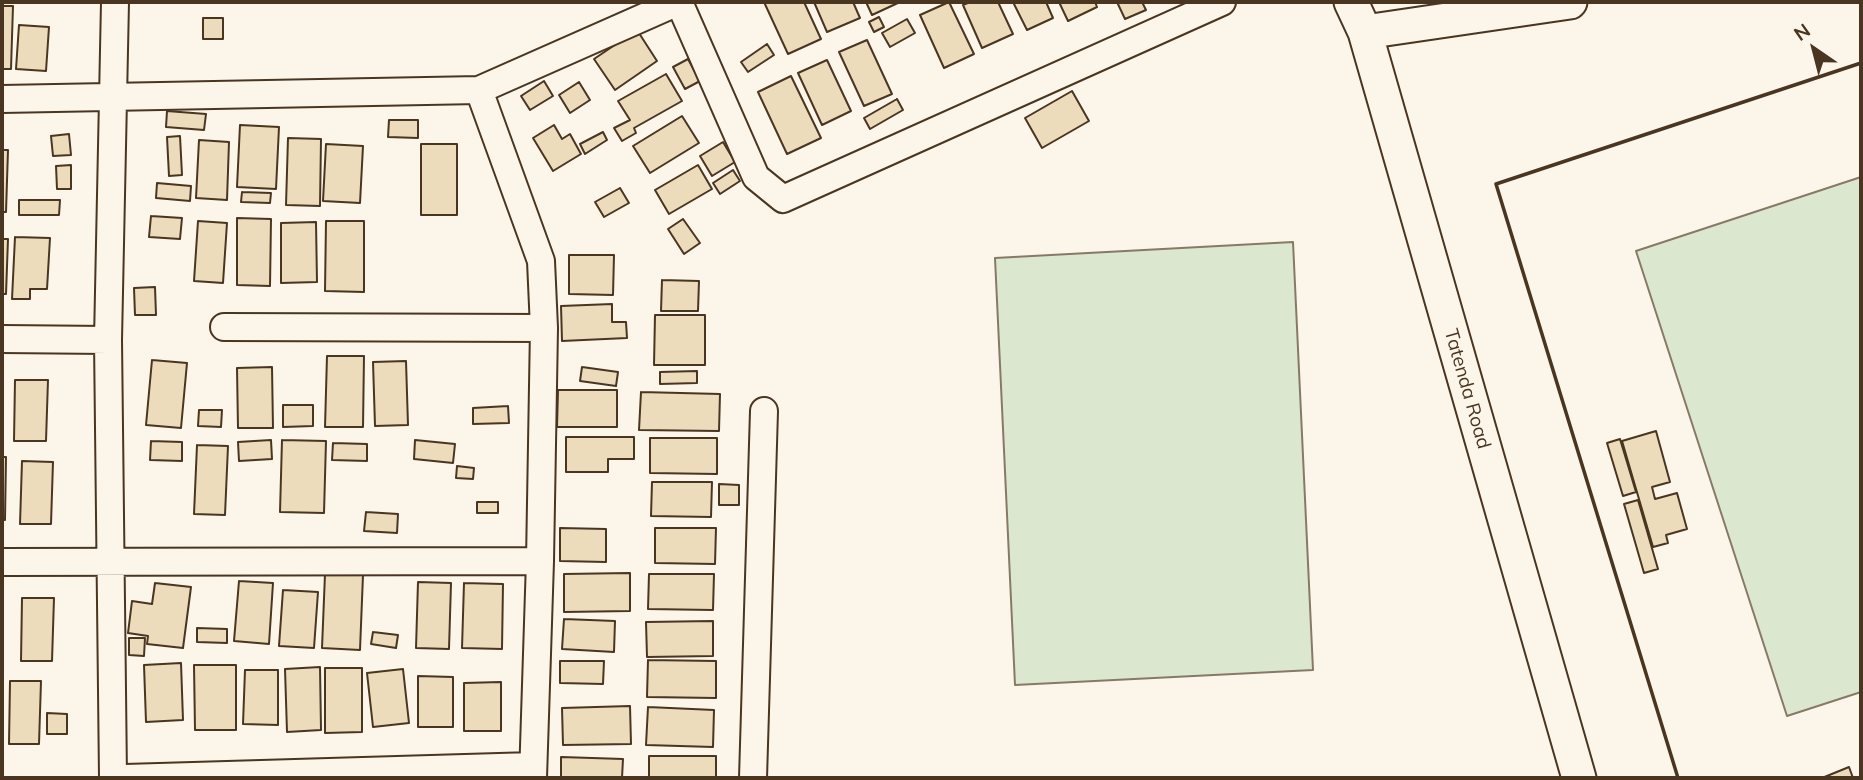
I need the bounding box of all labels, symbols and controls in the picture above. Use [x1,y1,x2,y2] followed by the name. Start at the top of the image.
[1779,14,1849,84] north arrow
[1789,18,1815,46] text: N
[1439,326,1495,452] street label: Tatenda Road

